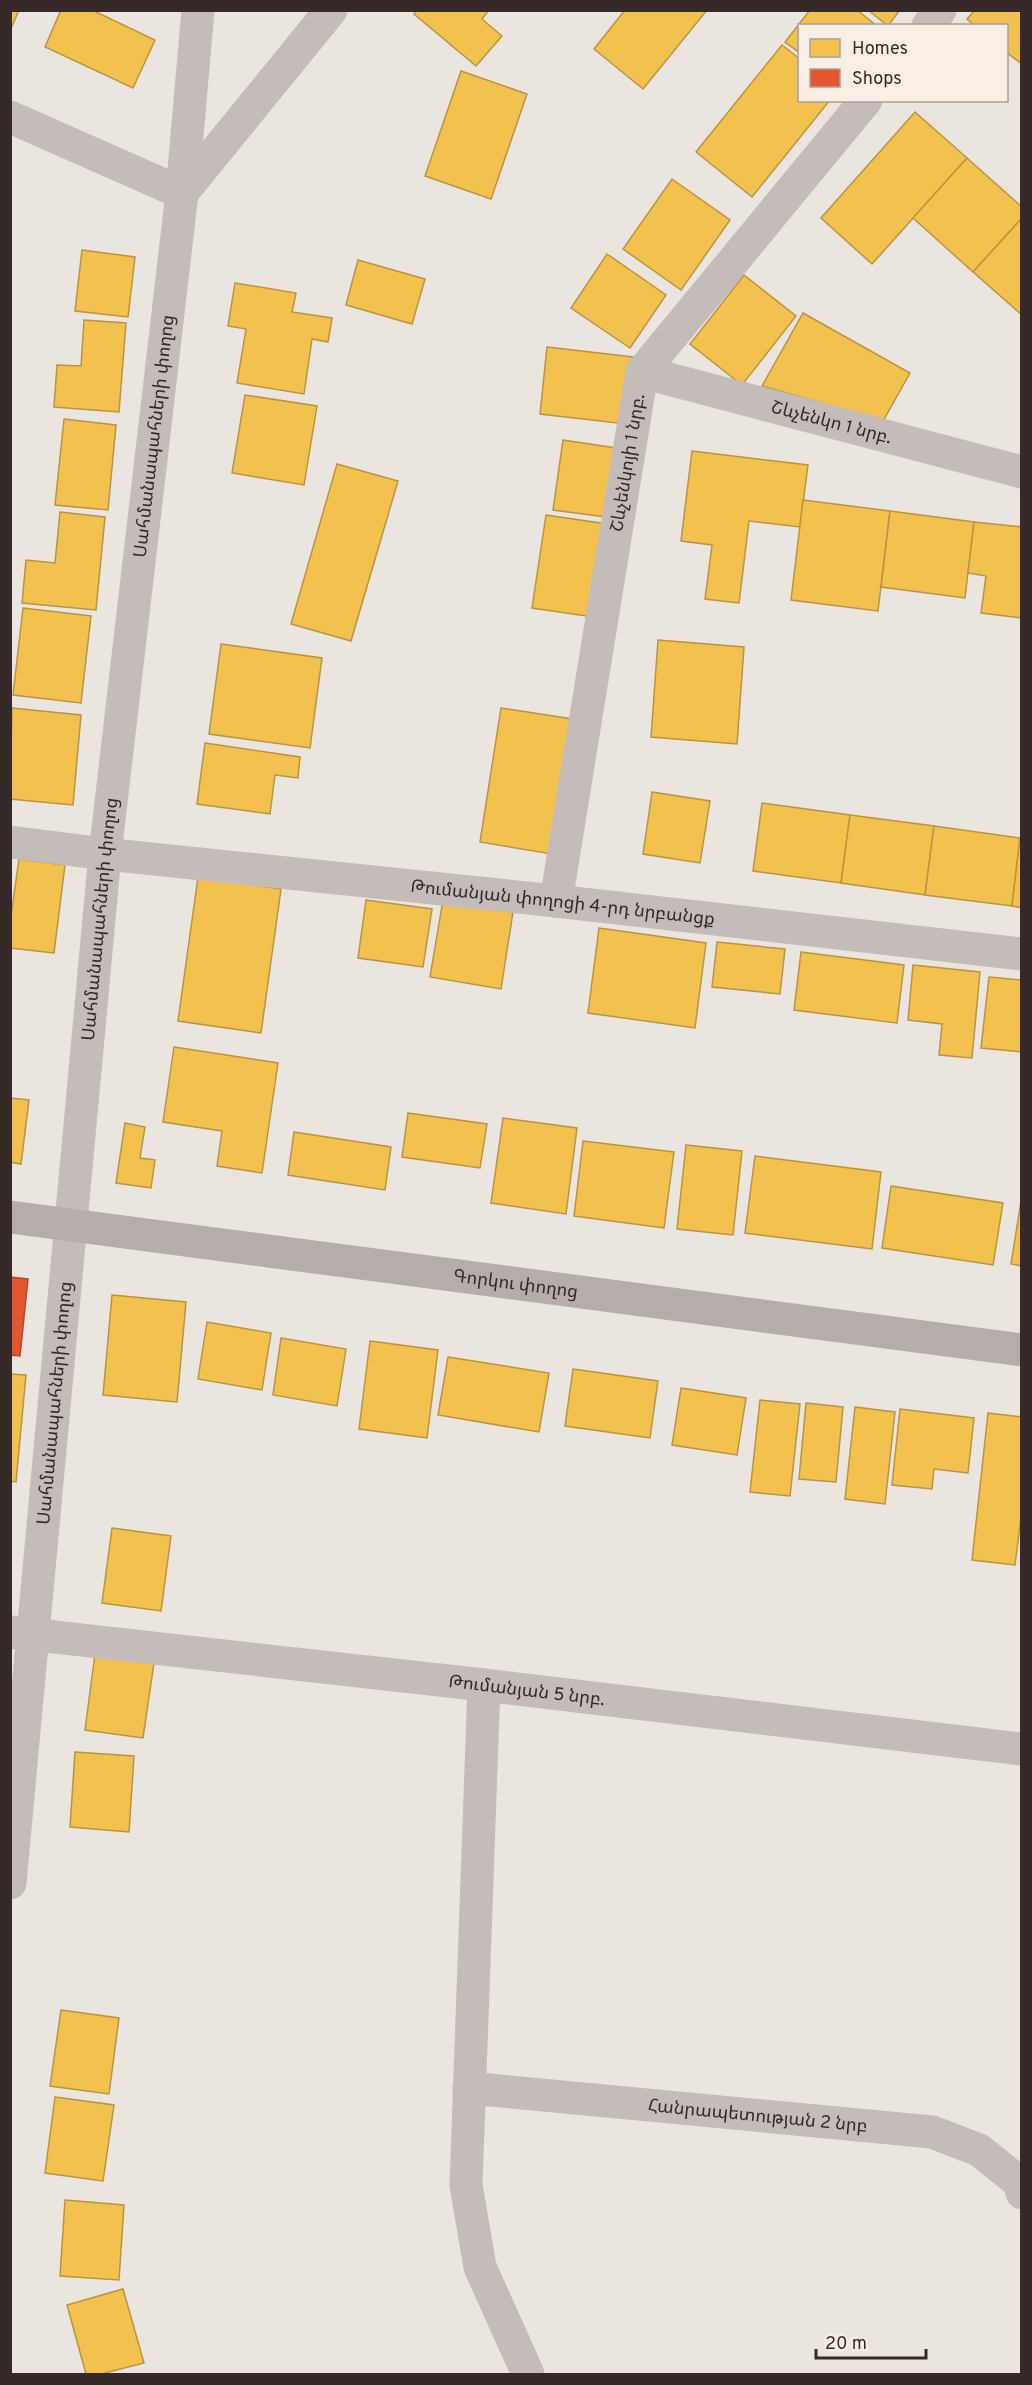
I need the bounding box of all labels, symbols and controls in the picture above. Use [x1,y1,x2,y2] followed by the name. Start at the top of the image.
[798,24,1008,102] legend
[852,38,908,61] text: Homes
[852,68,902,91] text: Shops
[130,314,181,559] street label: Սահմանապահների փողոց
[606,392,651,534] street label: Շևչենկոյի 1 նրբ.
[768,396,894,450] street label: Շևչենկո 1 նրբ.
[78,796,124,1042] street label: Սահմանապահների փողոց
[409,876,716,932] street label: Թումանյան փողոցի 4-րդ նրբանցք
[452,1265,579,1305] street label: Գորկու փողոց
[33,1280,78,1526] street label: Սահմանապահների փողոց
[447,1671,606,1712] street label: Թումանյան 5 նրբ.
[647,2095,868,2139] street label: Հանրապետության 2 նրբ
[816,2322,926,2360] scale bar
[825,2333,867,2356] text: 20 m

